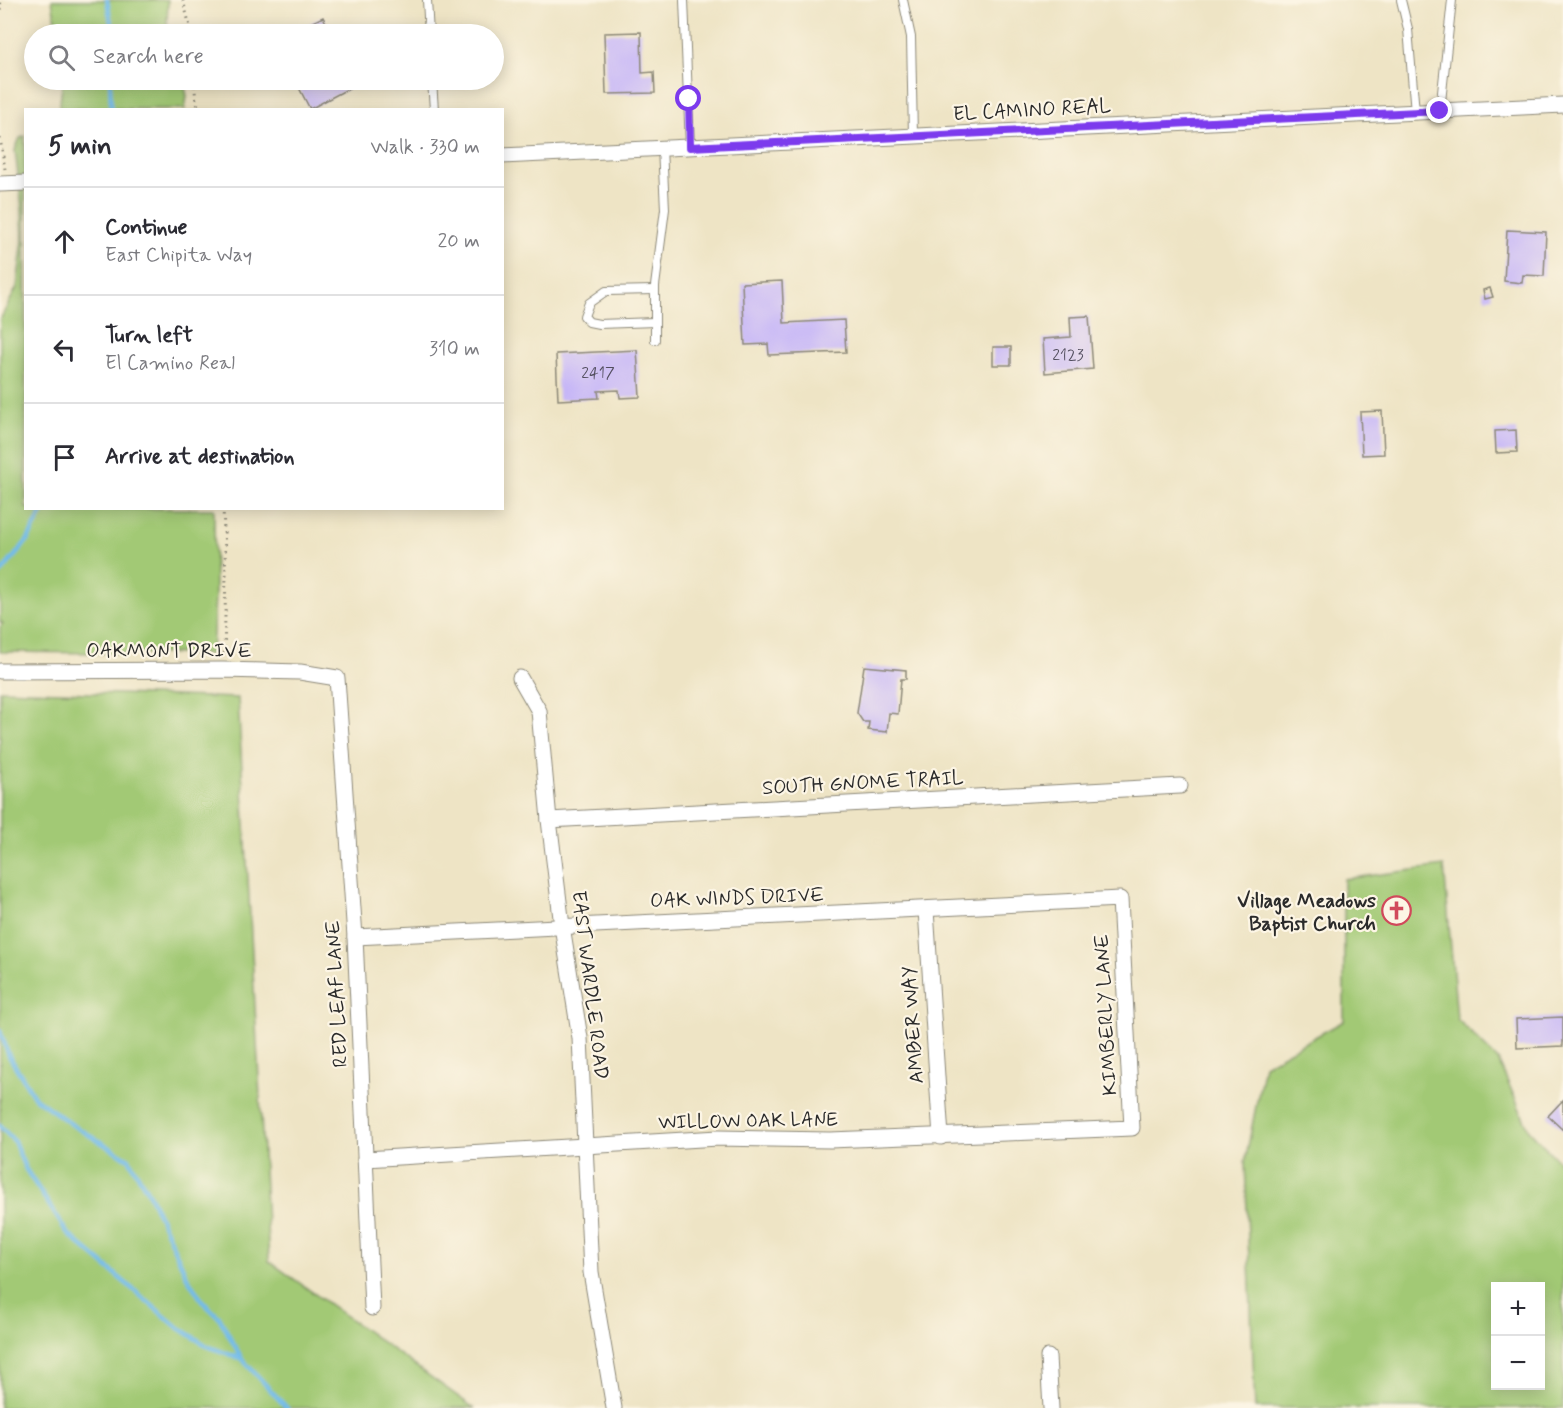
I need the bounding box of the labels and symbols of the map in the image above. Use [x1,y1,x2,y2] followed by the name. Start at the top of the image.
[675,85,701,111] route start
[952,93,1112,128] street label: EL CAMINO REAL
[1426,97,1452,123] route end
[1052,345,1084,366] house number: 2123
[581,363,615,384] house number: 2417
[86,638,252,665] street label: OAKMONT DRIVE
[762,765,965,802] street label: SOUTH GNOME TRAIL
[650,882,825,915] street label: OAK WINDS DRIVE
[1237,888,1376,938] place label: Village Meadows Baptist Church
[565,889,614,1081] street label: EAST WARDLE ROAD
[1381,895,1413,927] church icon: Village Meadows Baptist Church
[320,920,355,1068] street label: RED LEAF LANE
[1089,933,1124,1096] street label: KIMBERLY LANE
[896,965,931,1085] street label: AMBER WAY
[658,1106,838,1137] street label: WILLOW OAK LANE

